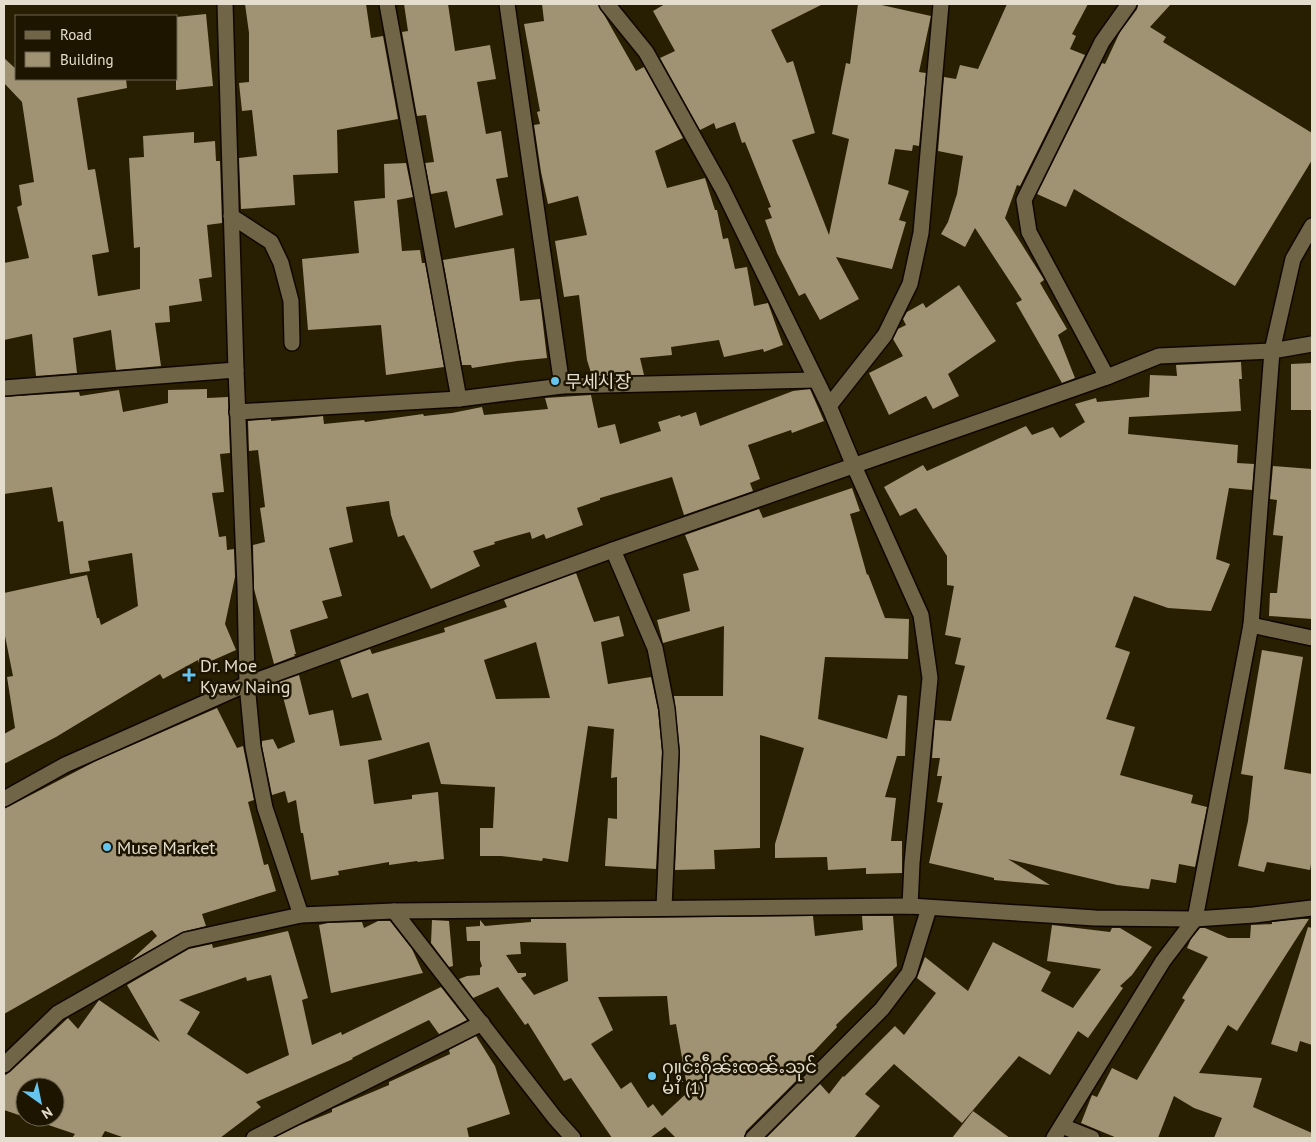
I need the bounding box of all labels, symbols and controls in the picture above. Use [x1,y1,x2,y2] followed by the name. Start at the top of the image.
[15,15,178,80] legend
[60,25,92,44] text: Road
[60,50,114,69] text: Building
[565,370,631,393] place label: 무세시장
[549,375,561,387] marker: 무세시장
[200,654,290,698] place label: Dr. Moe Kyaw Naing
[182,668,196,682] marker: Dr. Moe Kyaw Naing
[117,836,215,859] place label: Muse Market
[101,841,113,853] marker: Muse Market
[662,1053,817,1099] place label: ႁူင်းႁဵၼ်းၸၼ်ႉသုင် မၢႆ (1)
[646,1070,658,1082] marker: ႁူင်းႁဵၼ်းၸၼ်ႉသုင် မၢႆ (1)
[15,1077,65,1127] north arrow
[38,1103,56,1123] text: N

